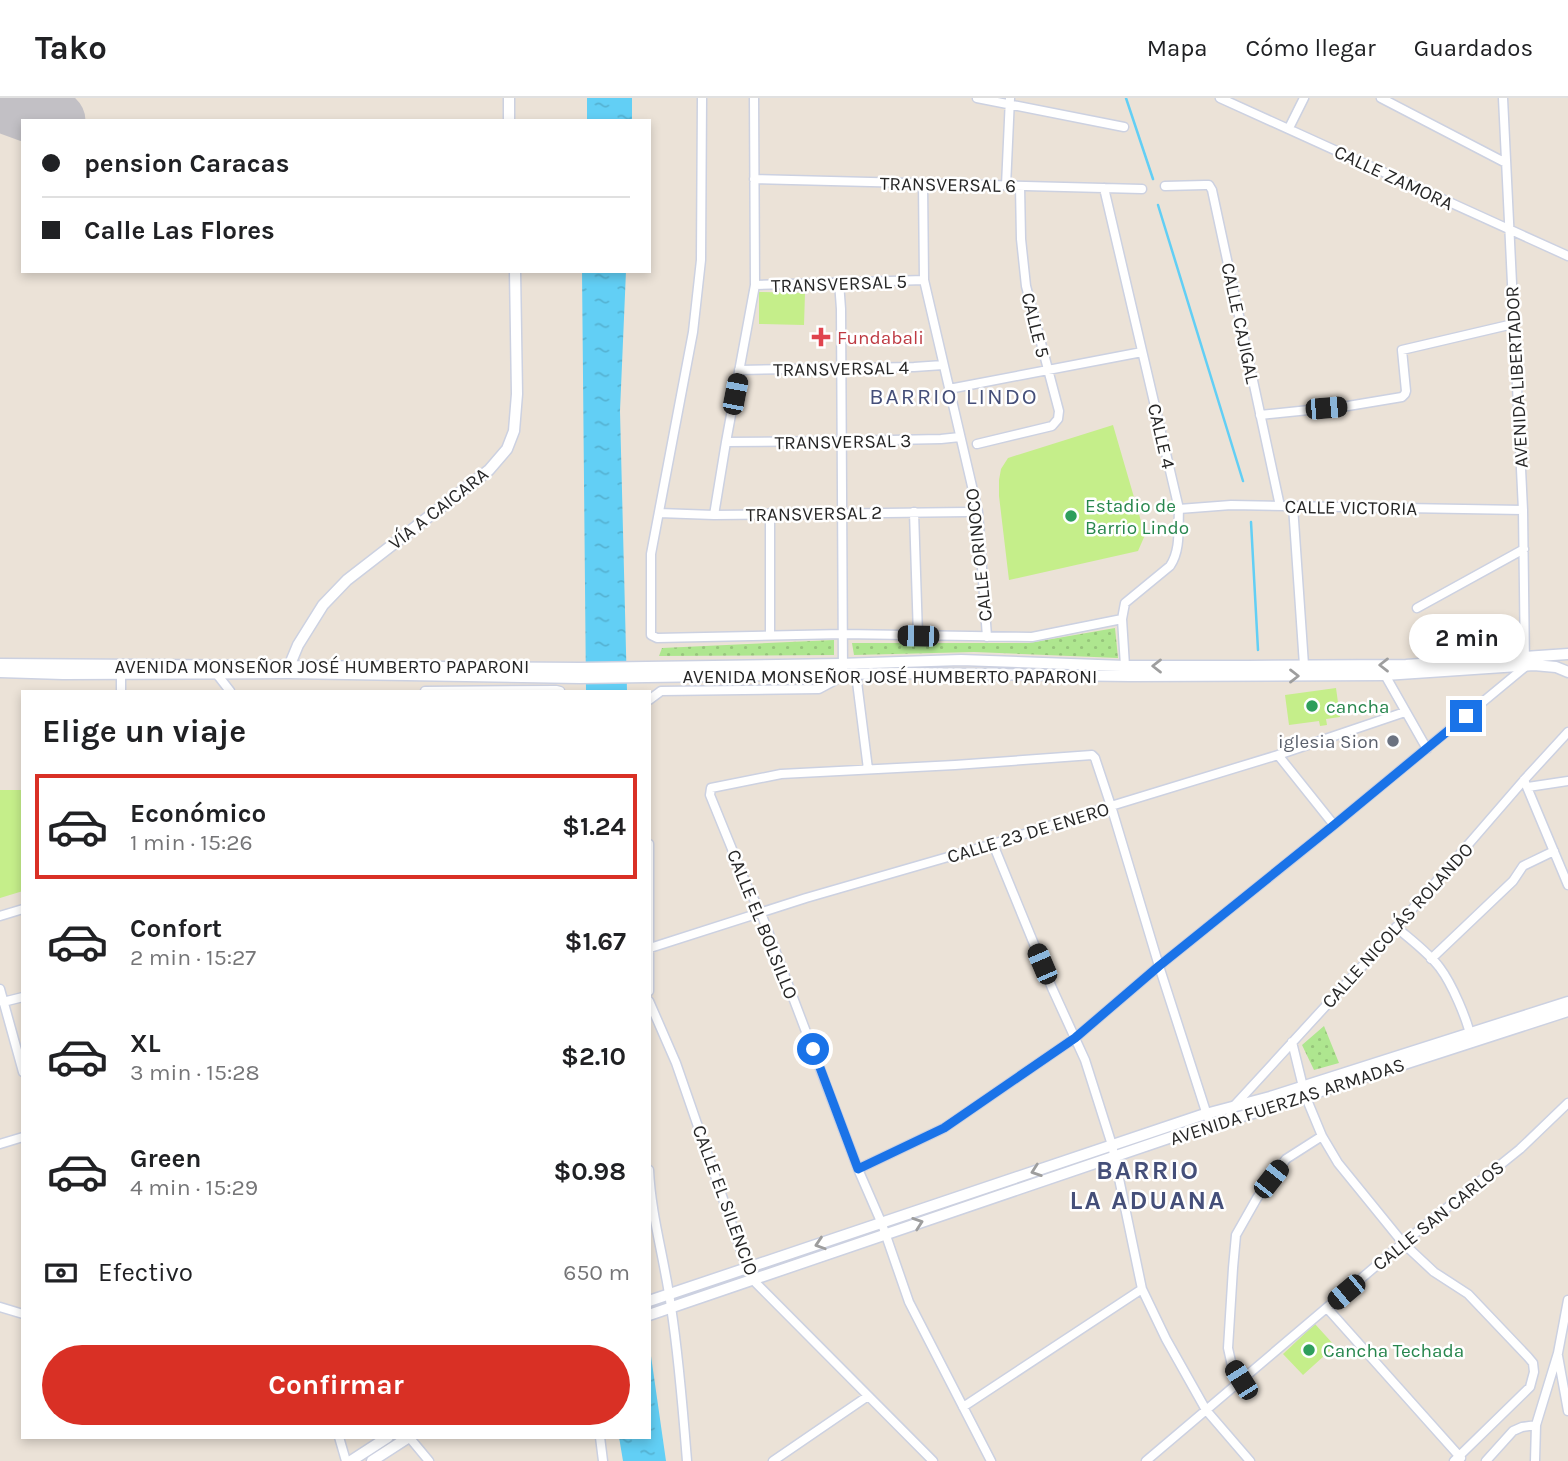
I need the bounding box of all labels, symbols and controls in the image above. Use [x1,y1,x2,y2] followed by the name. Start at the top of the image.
[35,29,107,67] text: Tako
[1147,34,1207,62] text: Mapa
[1245,34,1376,62] text: Cómo llegar
[1414,34,1533,62] text: Guardados
[1331,141,1457,215] street label: CALLE ZAMORA
[84,148,289,179] text: pension Caracas
[880,173,1016,197] street label: TRANSVERSAL 6
[84,215,275,246] text: Calle Las Flores
[1216,261,1264,386] street label: CALLE CAJIGAL
[771,271,907,297] street label: TRANSVERSAL 5
[1501,285,1533,469] street label: AVENIDA LIBERTADOR
[1016,290,1054,360] street label: CALLE 5
[811,327,831,347] marker: Fundabali
[837,327,924,349] place label: Fundabali
[773,357,910,381] street label: TRANSVERSAL 4
[721,371,750,417] car
[869,383,1039,410] district label: BARRIO LINDO
[1305,396,1348,420] car
[1143,402,1179,471] street label: CALLE 4
[775,430,911,454] street label: TRANSVERSAL 3
[384,462,493,554] street label: VÍA A CAICARA
[961,487,997,623] street label: CALLE ORINOCO
[1085,495,1189,539] place label: Estadio de Barrio Lindo
[1284,496,1418,520] street label: CALLE VICTORIA
[746,502,882,526] street label: TRANSVERSAL 2
[1063,508,1079,524] marker: Estadio de Barrio Lindo
[1408,614,1524,664] callout: 2 min
[897,625,940,647] car
[1435,625,1499,652] text: 2 min
[115,655,529,678] street label: AVENIDA MONSEÑOR JOSÉ HUMBERTO PAPARONI
[1379,657,1389,673] one-way arrow
[1151,658,1162,674] one-way arrow
[683,665,1097,688] street label: AVENIDA MONSEÑOR JOSÉ HUMBERTO PAPARONI
[1289,668,1299,684] one-way arrow
[1326,696,1389,718] place label: cancha
[1304,698,1320,714] marker: cancha
[1450,700,1482,732] route end
[42,713,246,750] text: Elige un viaje
[1278,731,1379,753] place label: iglesia Sion
[1385,733,1401,749] marker: iglesia Sion
[46,795,109,858] icon: car
[130,798,266,829] text: Económico
[945,798,1112,868] street label: CALLE 23 DE ENERO
[562,811,626,842] text: $1.24
[130,829,253,856] text: 1 min · 15:26
[1317,838,1478,1013] street label: CALLE NICOLÁS ROLANDO
[722,846,802,1002] street label: CALLE EL BOLSILLO
[46,910,109,973] icon: car
[130,913,222,944] text: Confort
[565,926,626,957] text: $1.67
[1025,941,1060,987] car
[130,944,256,971] text: 2 min · 15:27
[46,1025,109,1088] icon: car
[130,1028,161,1059] text: XL
[797,1033,829,1065] route start
[561,1041,626,1072] text: $2.10
[1167,1054,1407,1150] street label: AVENIDA FUERZAS ARMADAS
[130,1059,260,1086] text: 3 min · 15:28
[688,1122,762,1278] street label: CALLE EL SILENCIO
[46,1140,109,1203] icon: car
[130,1143,202,1174] text: Green
[1070,1155,1226,1216] district label: BARRIO LA ADUANA
[553,1156,626,1187] text: $0.98
[1250,1156,1293,1202] car
[1369,1156,1509,1275] street label: CALLE SAN CARLOS
[1030,1163,1042,1177] one-way arrow
[130,1174,258,1201] text: 4 min · 15:29
[911,1217,923,1231] one-way arrow
[815,1236,827,1250] one-way arrow
[42,1254,80,1292] icon: cash
[98,1257,193,1288] text: Efectivo
[563,1259,630,1286] text: 650 m
[1324,1270,1369,1314] car
[1323,1340,1464,1362] place label: Cancha Techada
[1301,1342,1317,1358] marker: Cancha Techada
[42,1345,630,1425] button: Confirmar
[1221,1357,1262,1403] car

